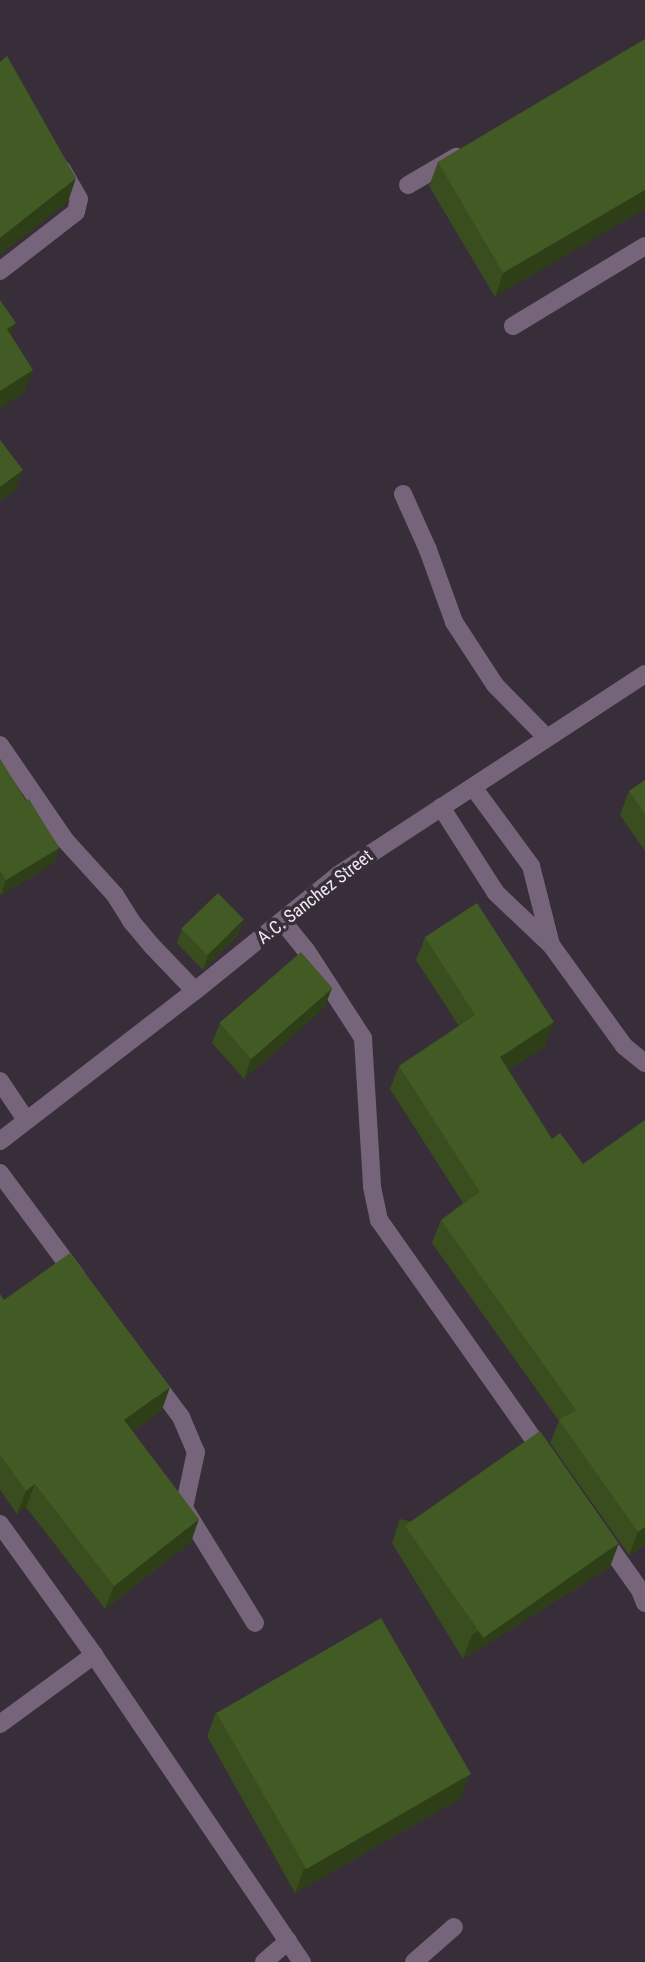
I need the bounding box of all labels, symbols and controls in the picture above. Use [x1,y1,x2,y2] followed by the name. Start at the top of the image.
[253,845,377,949] street label: A.C. Sanchez Street

